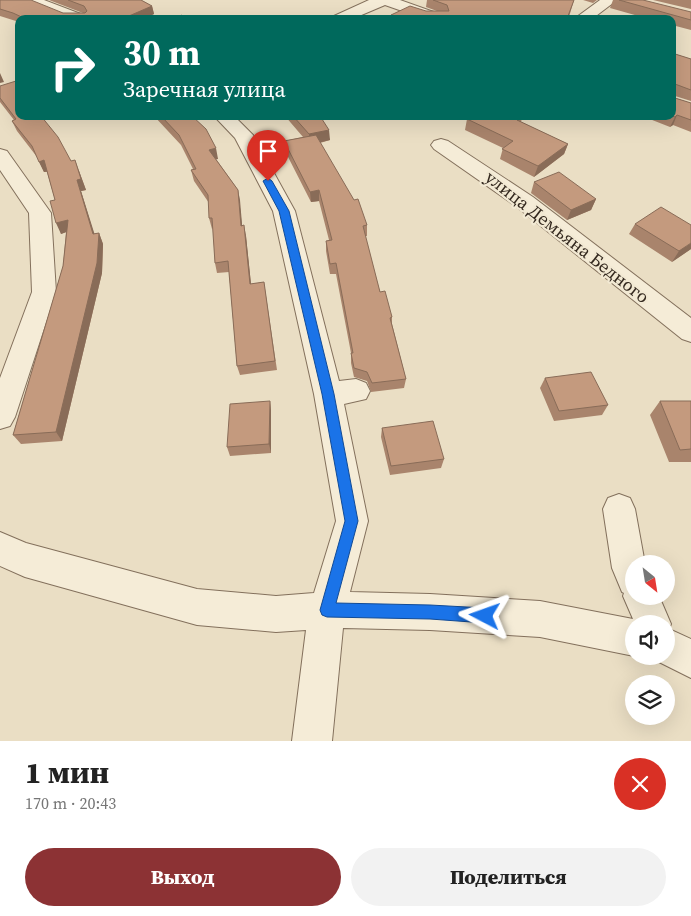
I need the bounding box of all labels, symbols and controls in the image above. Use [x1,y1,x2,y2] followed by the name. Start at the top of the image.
[123,29,200,77] text: 30 m
[40,35,105,100] icon: right
[123,74,286,104] text: Заречная улица
[247,130,289,181] pin
[254,137,282,165] icon: arrive
[480,165,655,309] street label: улица Демьяна Бедного
[625,555,675,605] north arrow
[625,555,675,725] map controls
[458,589,510,641] position arrow
[625,615,675,665] button: sound
[625,675,675,725] button: layers
[25,752,109,793] text: 1 мин
[614,758,666,810] button: close
[25,792,116,814] text: 170 m · 20:43
[25,848,341,906] button: Выход
[351,848,666,906] button: Поделиться

